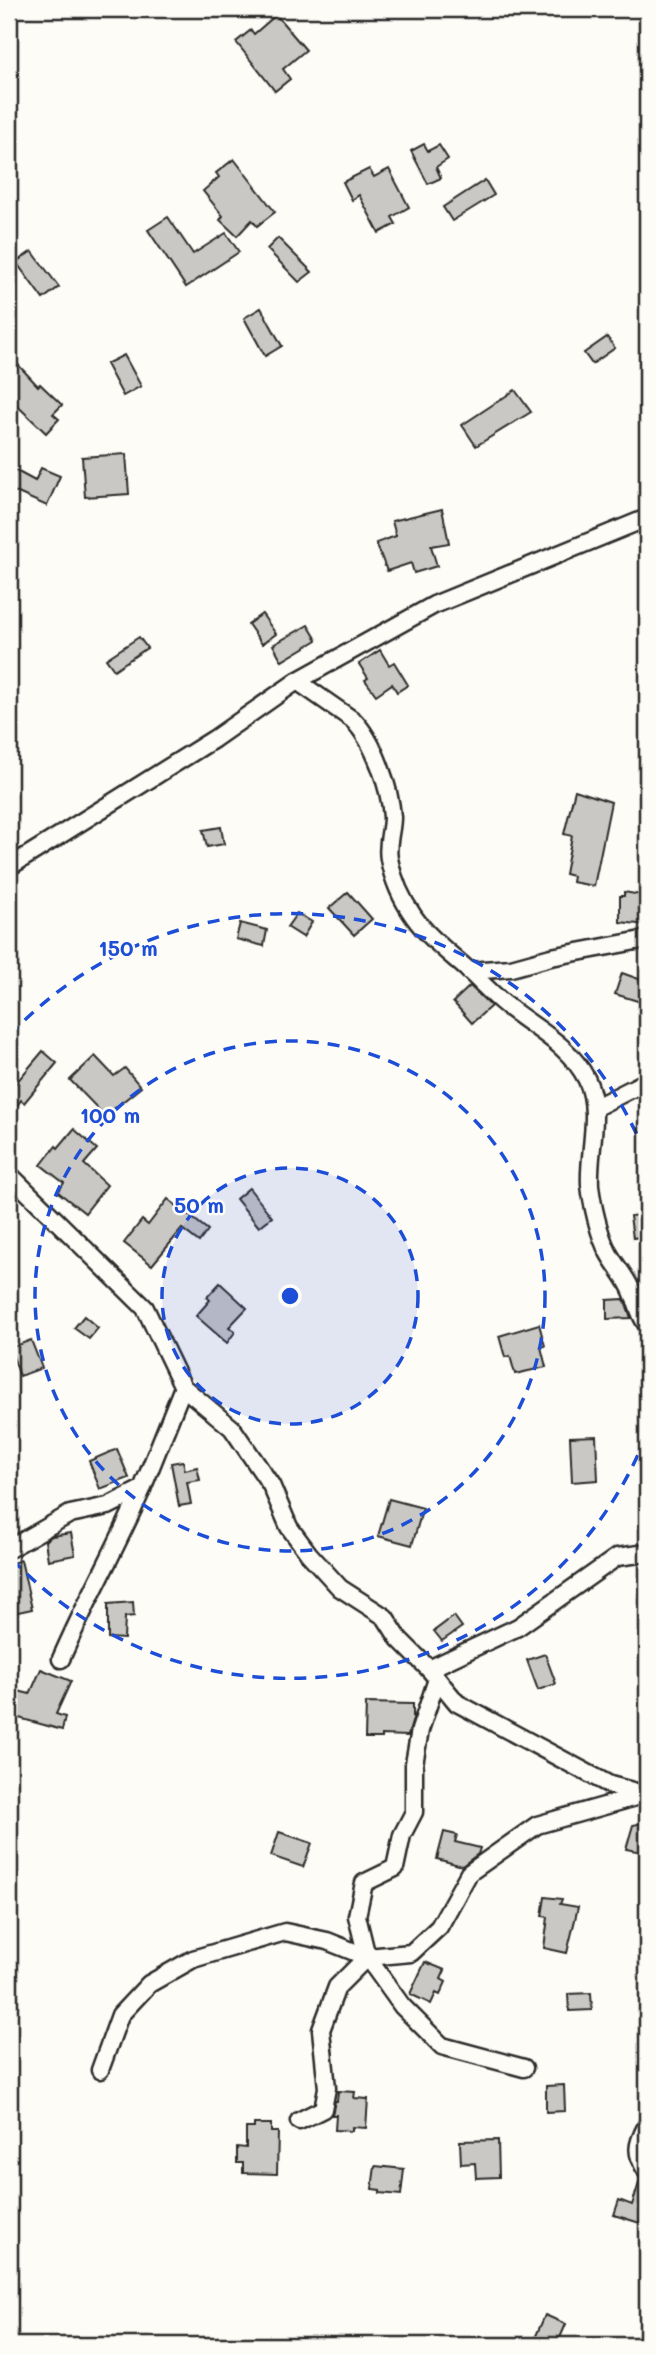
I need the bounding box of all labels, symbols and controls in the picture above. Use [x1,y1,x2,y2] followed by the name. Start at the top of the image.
[98,934,158,961] text: 150 m
[80,1101,140,1128] text: 100 m
[174,1191,224,1218] text: 50 m
[278,1284,302,1308] centre of rings

